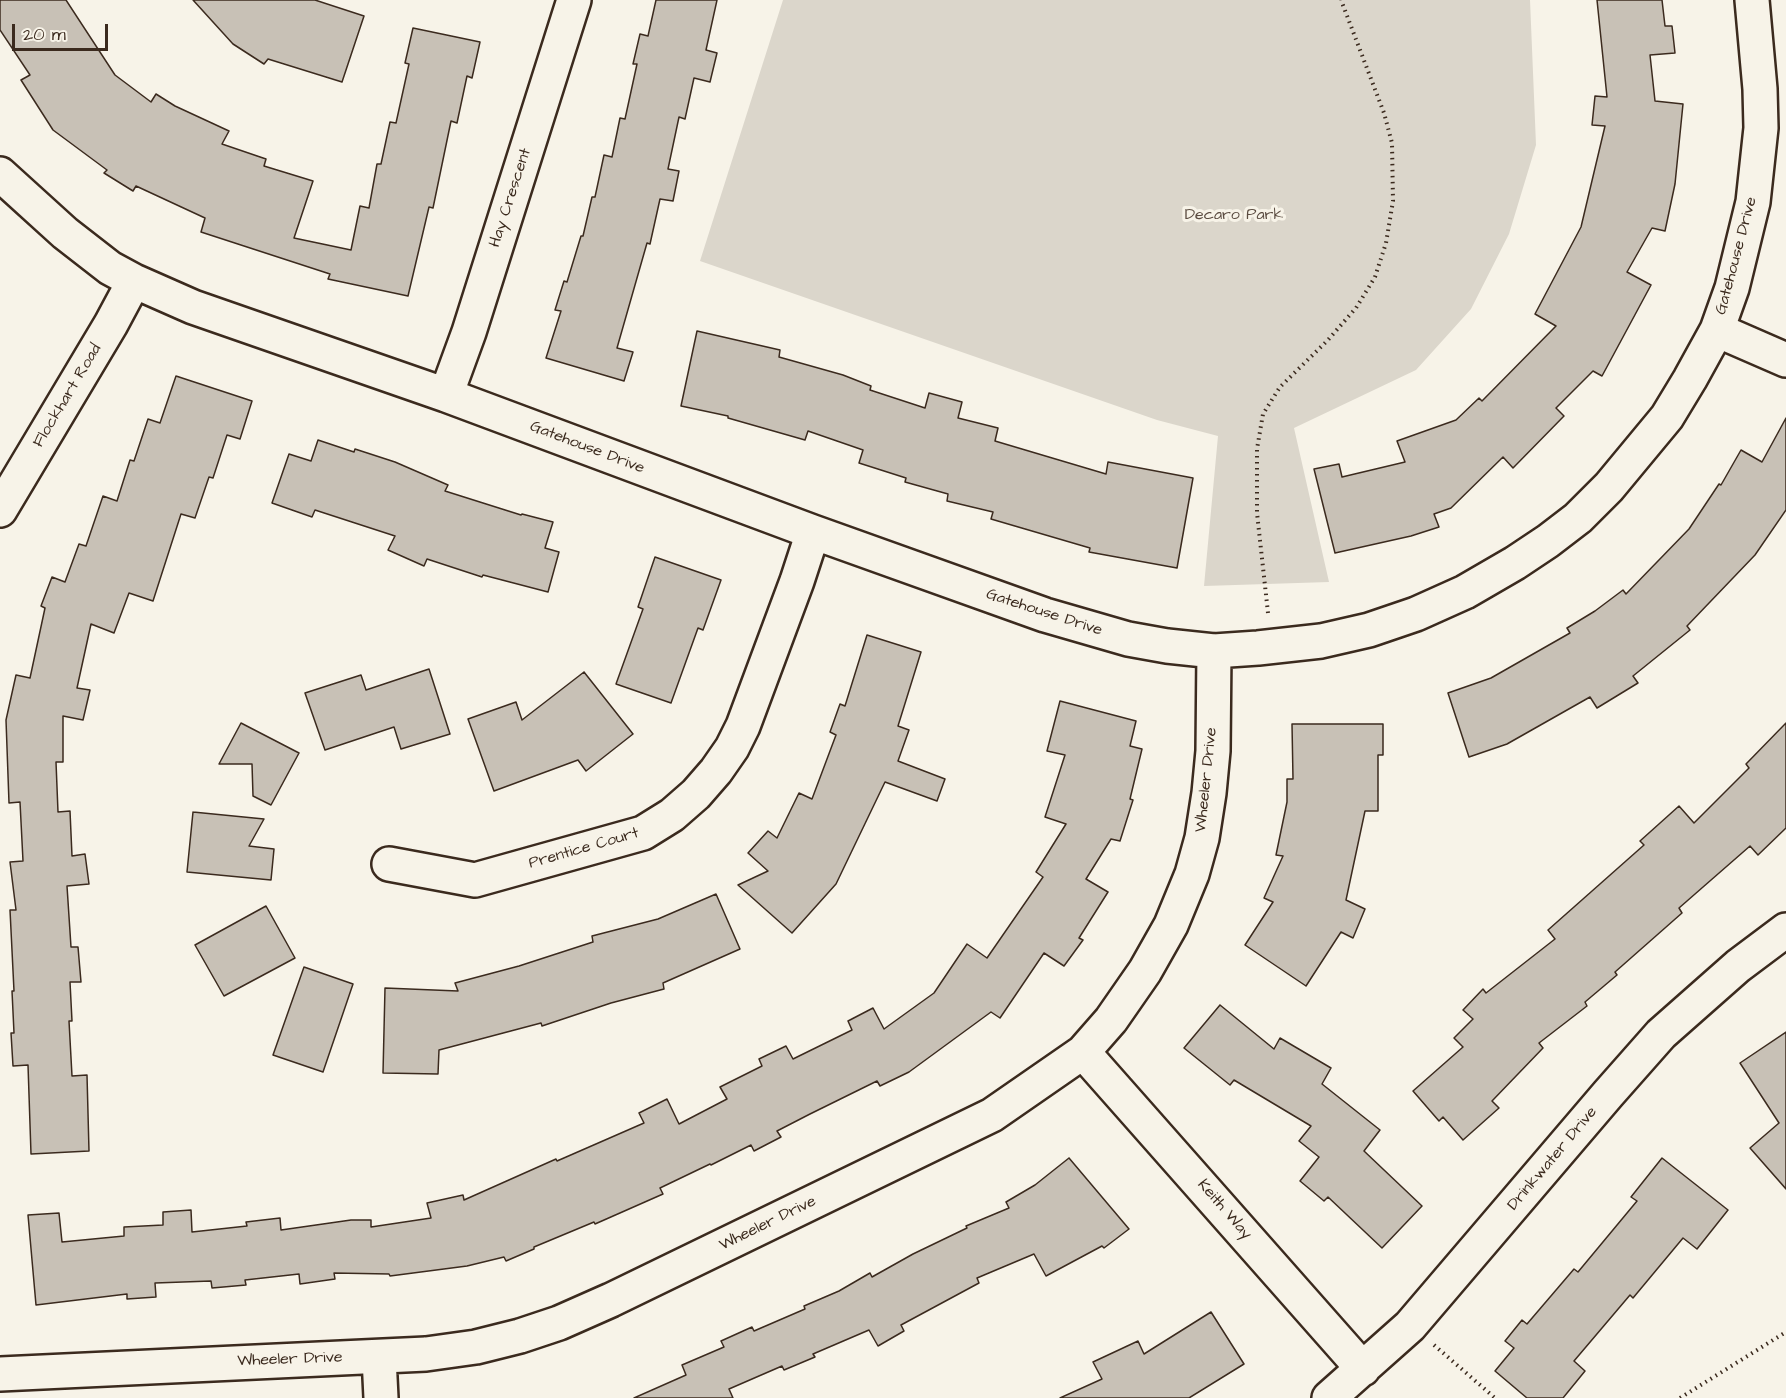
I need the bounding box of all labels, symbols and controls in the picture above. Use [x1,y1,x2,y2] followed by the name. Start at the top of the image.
[15,12,111,50] scale bar
[23,22,66,47] text: 20 m
[486,146,536,250] street label: Hay Crescent
[1712,195,1762,317] street label: Gatehouse Drive
[1185,206,1283,226] park label: Decaro Park
[30,341,106,451] street label: Flockhart Road
[527,417,647,479] street label: Gatehouse Drive
[983,585,1105,641] street label: Gatehouse Drive
[1192,727,1222,833] street label: Wheeler Drive
[527,824,641,874] street label: Prentice Court
[1504,1103,1602,1215] street label: Drinkwater Drive
[1193,1176,1255,1244] street label: Keith Way
[716,1192,820,1256] street label: Wheeler Drive
[237,1349,343,1371] street label: Wheeler Drive

